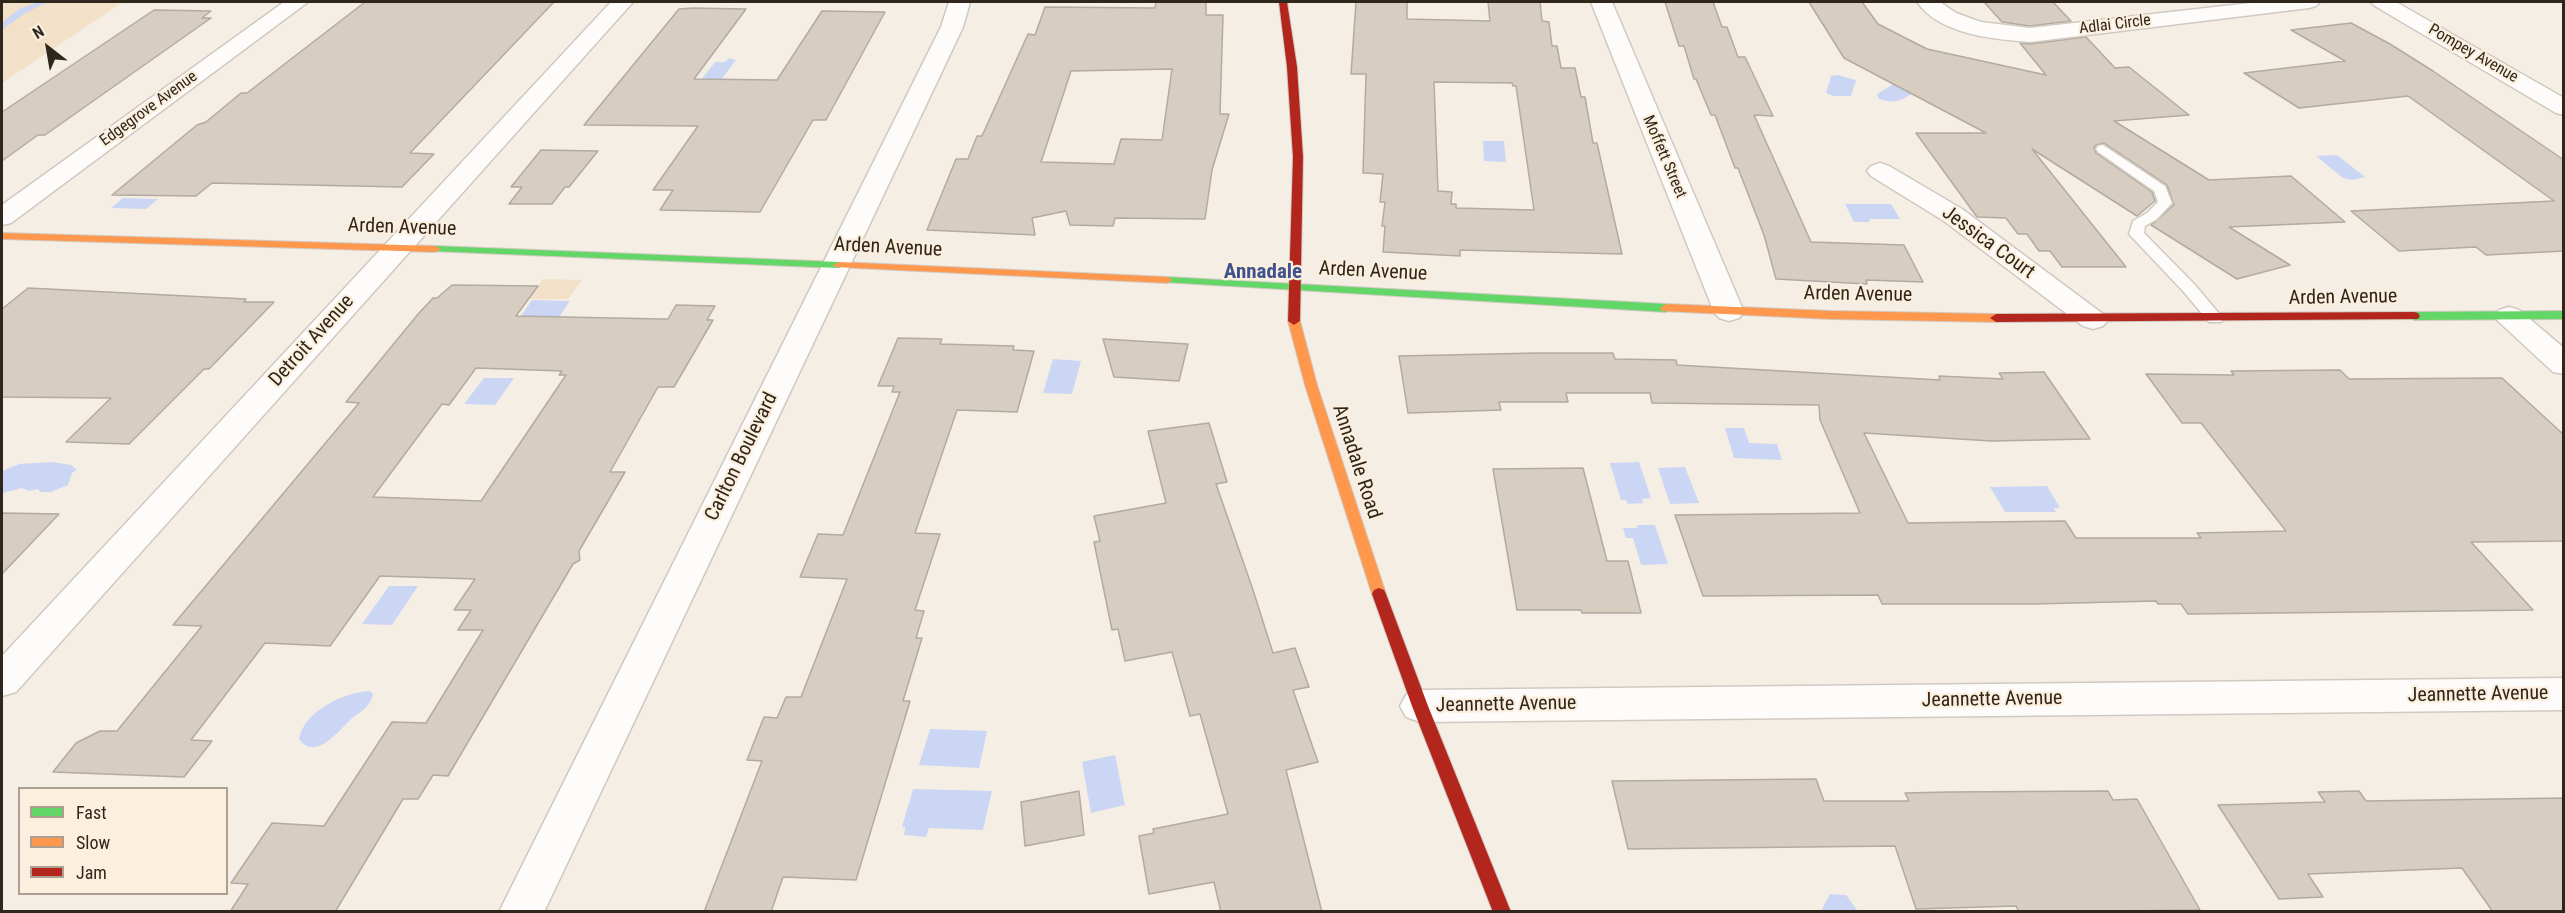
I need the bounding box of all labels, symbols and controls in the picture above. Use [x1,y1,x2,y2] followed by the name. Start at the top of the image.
[2078,11,2152,39] street label: Adlai Circle
[18,18,78,78] north arrow
[29,21,48,43] text: N
[2425,21,2521,87] street label: Pompey Avenue
[97,67,201,151] street label: Edgegrove Avenue
[1638,113,1690,201] street label: Moffett Street
[1937,201,2039,285] street label: Jessica Court
[347,214,457,242] street label: Arden Avenue
[833,233,943,263] street label: Arden Avenue
[1318,257,1428,287] street label: Arden Avenue
[1224,260,1302,286] district label: Annadale
[1804,282,1912,308] street label: Arden Avenue
[2289,285,2397,311] street label: Arden Avenue
[264,290,360,392] street label: Detroit Avenue
[701,389,783,525] street label: Carlton Boulevard
[1326,402,1386,522] street label: Annadale Road
[2407,682,2549,708] street label: Jeannette Avenue
[1921,687,2063,713] street label: Jeannette Avenue
[1435,692,1577,718] street label: Jeannette Avenue
[18,787,228,895] legend
[76,802,107,823] text: Fast
[76,832,110,853] text: Slow
[76,862,107,883] text: Jam

